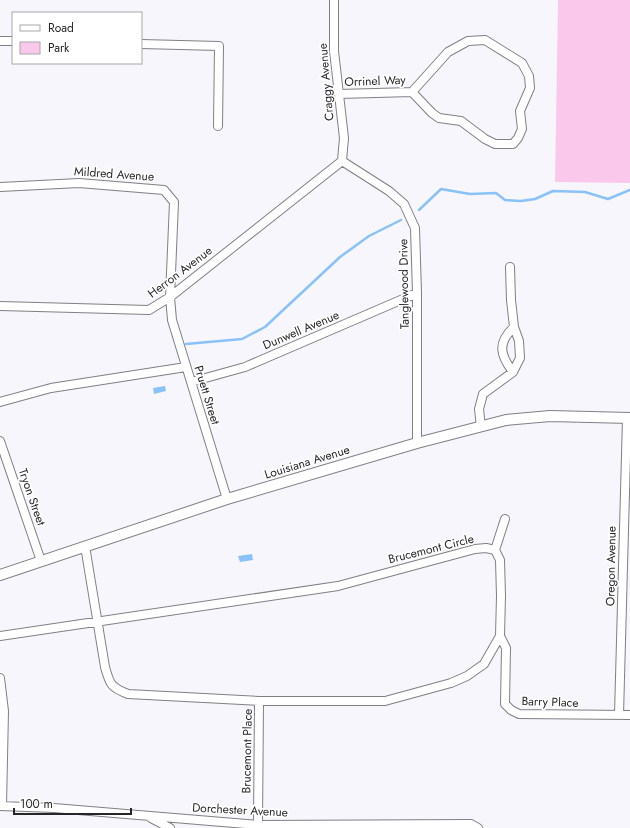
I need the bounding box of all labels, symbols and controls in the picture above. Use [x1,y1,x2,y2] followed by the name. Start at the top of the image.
[12,12,142,64] legend
[48,19,74,37] text: Road
[48,39,70,57] text: Park
[314,42,338,122] street label: Craggy Avenue
[344,71,407,91] street label: Orrinel Way
[73,162,155,186] street label: Mildred Avenue
[394,239,414,329] street label: Tanglewood Drive
[144,242,216,302] street label: Herron Avenue
[260,306,342,354] street label: Dunwell Avenue
[189,363,225,427] street label: Pruett Street
[262,441,352,483] street label: Louisiana Avenue
[14,466,50,528] street label: Tryon Street
[601,526,621,606] street label: Oregon Avenue
[386,530,476,568] street label: Brucemont Circle
[521,692,579,712] street label: Barry Place
[237,708,257,794] street label: Brucemont Place
[14,790,131,816] scale bar
[20,795,53,813] text: 100 m
[192,799,288,821] street label: Dorchester Avenue

